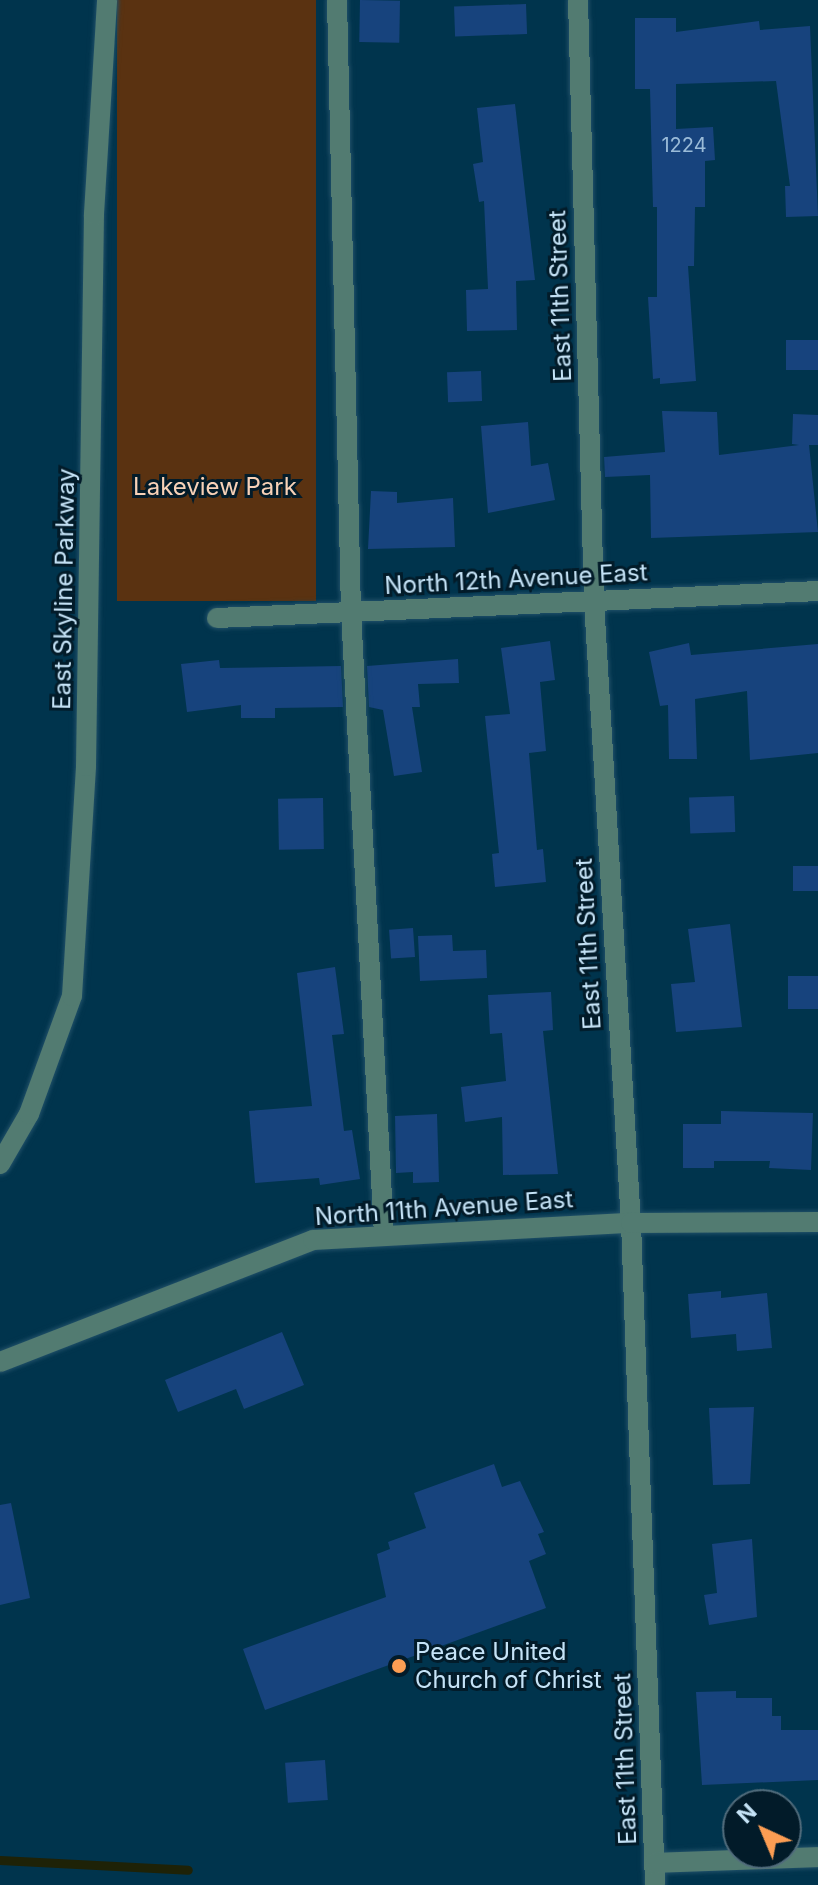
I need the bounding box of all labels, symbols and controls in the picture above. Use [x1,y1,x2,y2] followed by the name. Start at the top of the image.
[661,133,707,157] house number: 1224
[543,210,577,382] street label: East 11th Street
[47,468,81,710] street label: East Skyline Parkway
[133,473,297,501] park label: Lakeview Park
[384,558,648,600] street label: North 12th Avenue East
[569,858,607,1030] street label: East 11th Street
[314,1185,574,1231] street label: North 11th Avenue East
[415,1638,602,1694] place label: Peace United Church of Christ
[390,1657,408,1675] marker: Peace United Church of Christ
[608,1673,642,1845] street label: East 11th Street
[722,1789,802,1869] north arrow
[732,1798,762,1828] text: N

